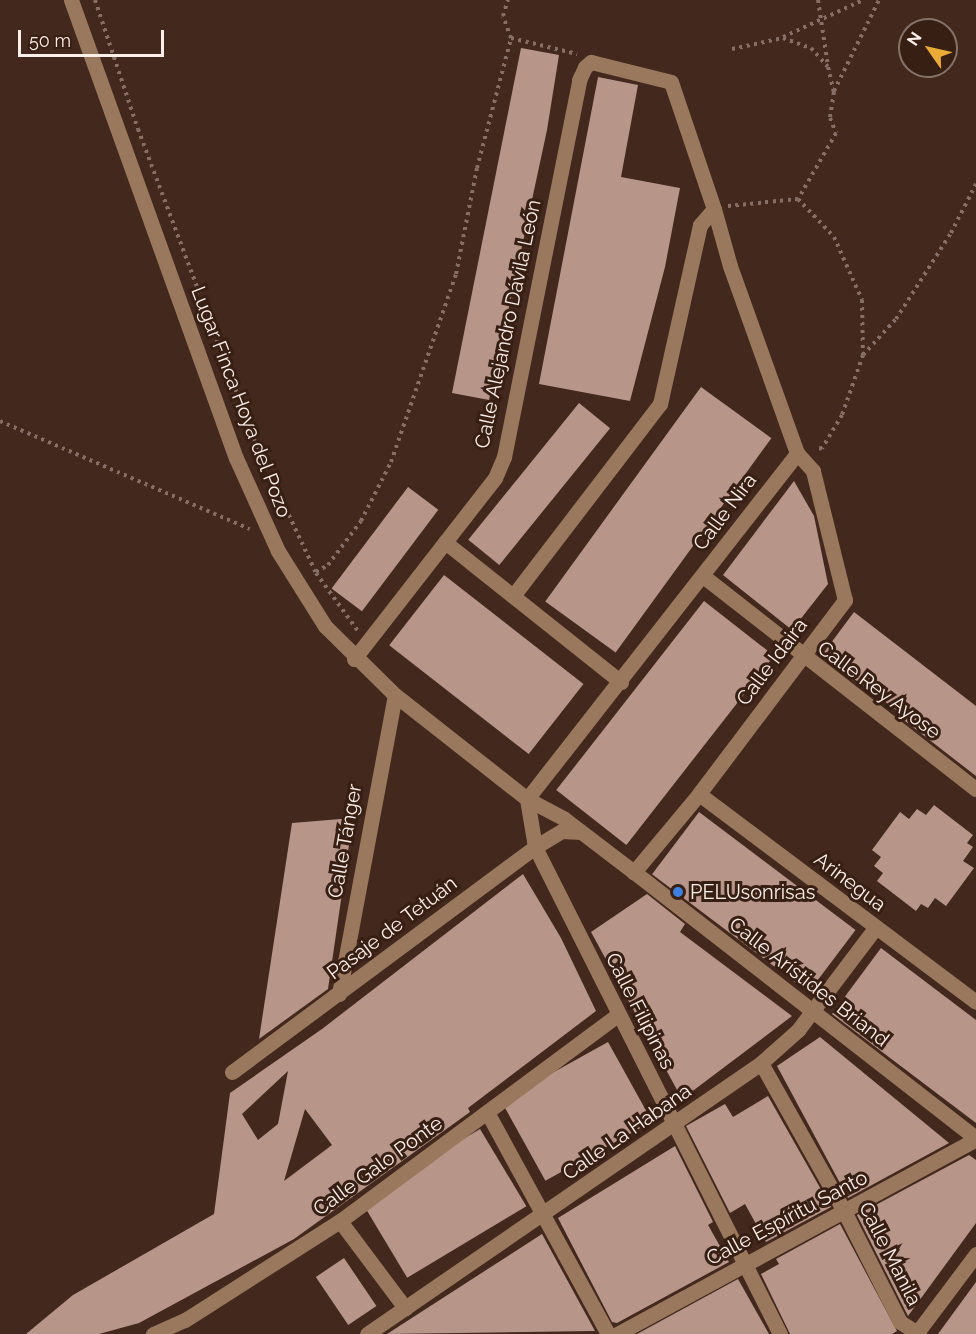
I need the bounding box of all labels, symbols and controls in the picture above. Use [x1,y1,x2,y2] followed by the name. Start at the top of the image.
[21,18,166,56] scale bar
[898,18,958,78] north arrow
[903,28,926,49] text: N
[29,30,71,51] text: 50 m
[470,197,546,451] street label: Calle Alejandro Dávila León
[186,283,296,521] street label: Lugar Finca Hoya del Pozo
[688,469,762,555] street label: Calle Nira
[732,614,812,710] street label: Calle Idaira
[812,636,946,744] street label: Calle Rey Ayose
[323,782,367,900] street label: Calle Tánger
[809,847,891,917] street label: Arinegua
[322,871,462,985] street label: Pasaje de Tetuán
[690,880,815,904] place label: PELUsonrisas
[671,885,685,899] marker: PELUsonrisas
[724,912,894,1052] street label: Calle Arístides Briand
[600,949,680,1073] street label: Calle Filipinas
[558,1079,696,1185] street label: Calle La Habana
[309,1111,447,1221] street label: Calle Galo Ponte
[702,1165,872,1271] street label: Calle Espíritu Santo
[854,1198,926,1310] street label: Calle Manila

